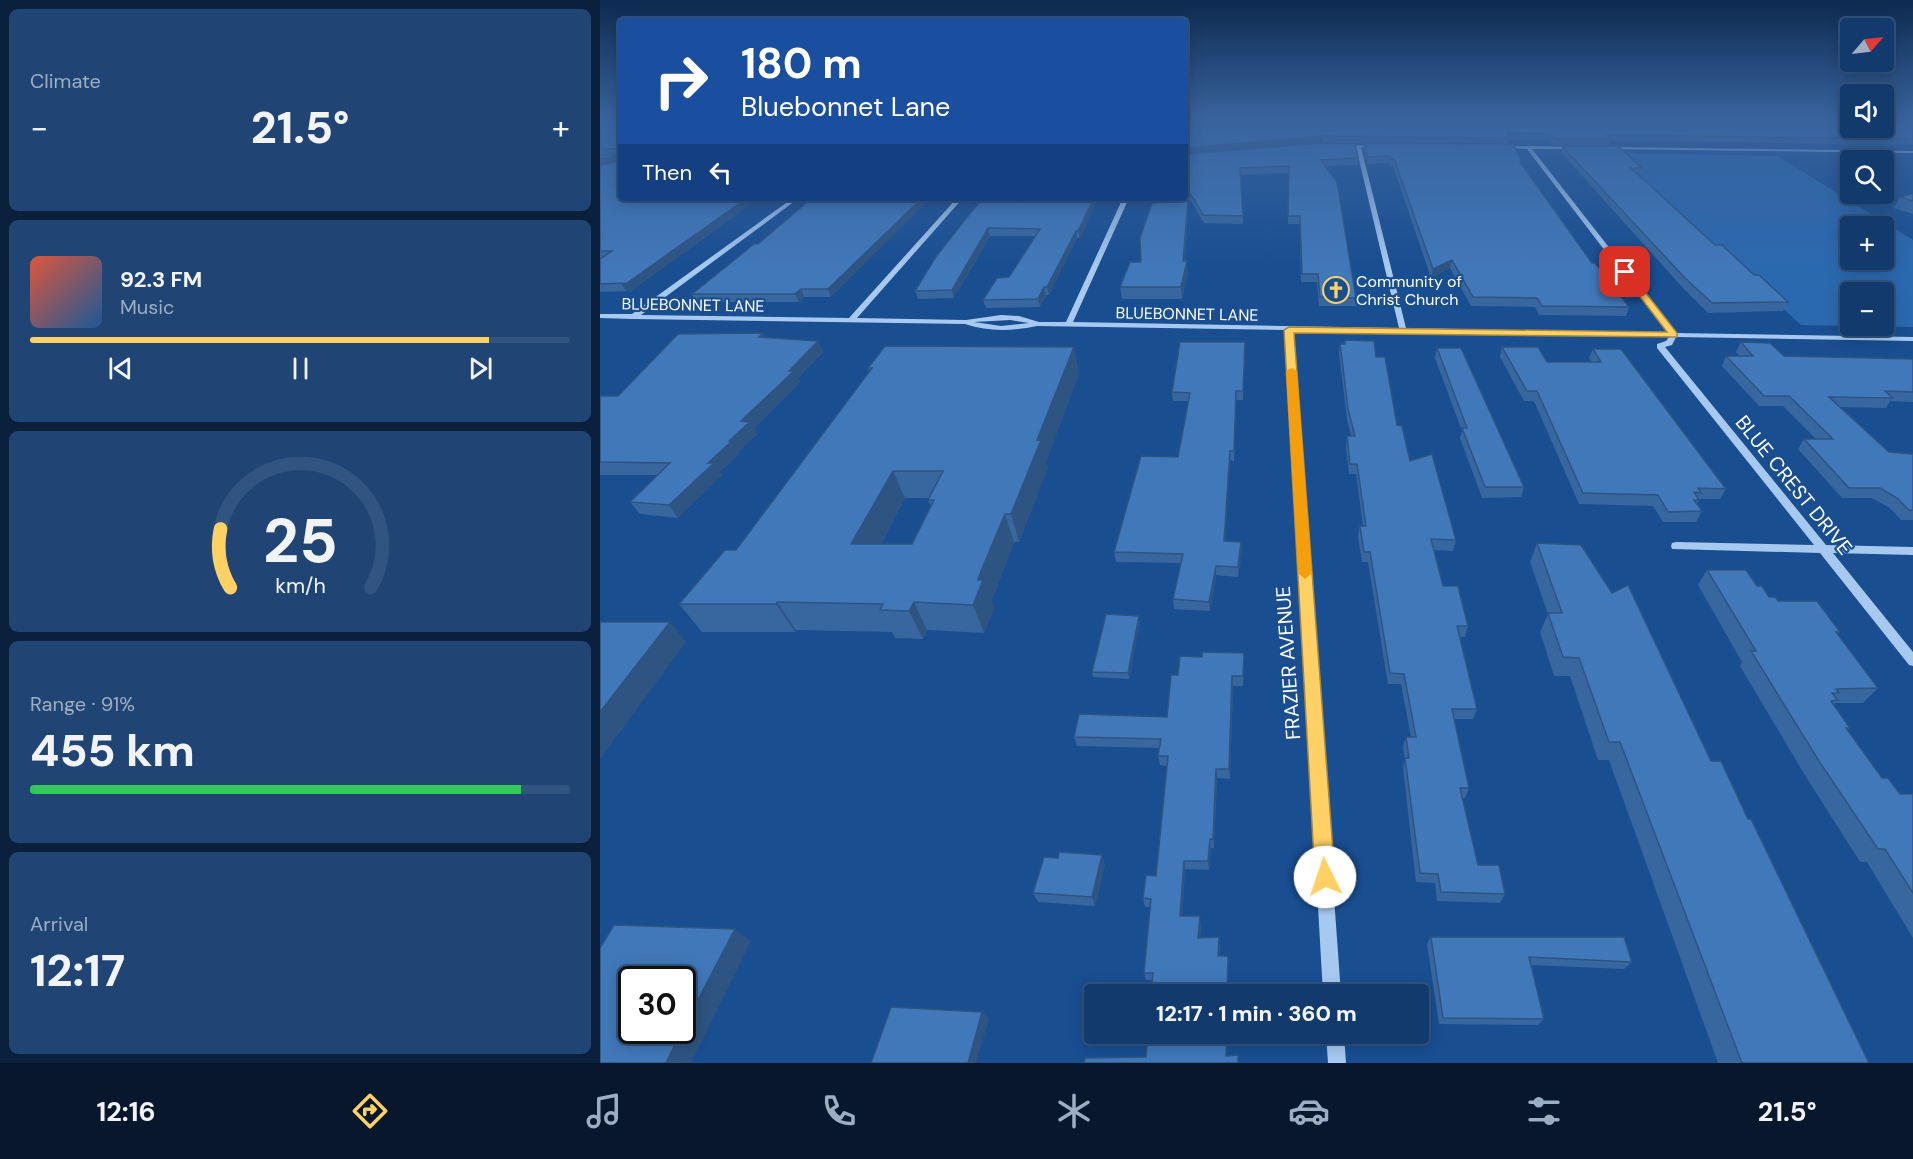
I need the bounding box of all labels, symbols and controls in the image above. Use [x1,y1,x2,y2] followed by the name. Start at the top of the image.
[1840,18,1894,72] north arrow
[1840,18,1894,336] map controls
[741,36,862,91] text: 180 m
[642,42,720,120] icon: right
[30,68,101,94] text: Climate
[1840,84,1894,138] button: sound
[741,89,950,124] text: Bluebonnet Lane
[251,98,349,157] text: 21.5°
[30,106,48,149] text: −
[552,106,570,149] text: +
[1840,150,1894,204] button: search
[704,156,737,189] icon: left
[642,158,692,187] text: Then
[1840,216,1894,270] button: +
[1599,246,1650,297] pin
[1608,255,1641,288] icon: arrive
[120,265,202,294] text: 92.3 FM
[1356,271,1462,310] place label: Community of Christ Church
[1321,275,1351,305] church icon: Community of Christ Church
[1840,282,1894,336] button: −
[621,293,765,317] street label: BLUEBONNET LANE
[120,294,175,320] text: Music
[1115,302,1259,326] street label: BLUEBONNET LANE
[104,352,137,385] icon: previous
[284,352,317,385] icon: pause
[464,352,497,385] icon: next
[1730,410,1858,560] street label: BLUE CREST DRIVE
[263,501,337,582] text: 25
[275,573,325,601] text: km/h
[1270,585,1306,741] street label: FRAZIER AVENUE
[30,691,135,717] text: Range · 91%
[30,721,195,780] text: 455 km
[1293,845,1357,909] position arrow
[30,911,88,937] text: Arrival
[30,941,125,1000] text: 12:17
[618,966,696,1044] speed limit sign: 30
[1156,999,1357,1028] text: 12:17 · 1 min · 360 m
[349,1090,391,1132] icon: directions
[583,1090,625,1132] icon: music
[818,1090,860,1132] icon: phone
[1053,1090,1095,1132] icon: climate
[1288,1090,1330,1132] icon: car
[1523,1090,1565,1132] icon: filters
[96,1094,156,1129] text: 12:16
[1758,1094,1816,1129] text: 21.5°

